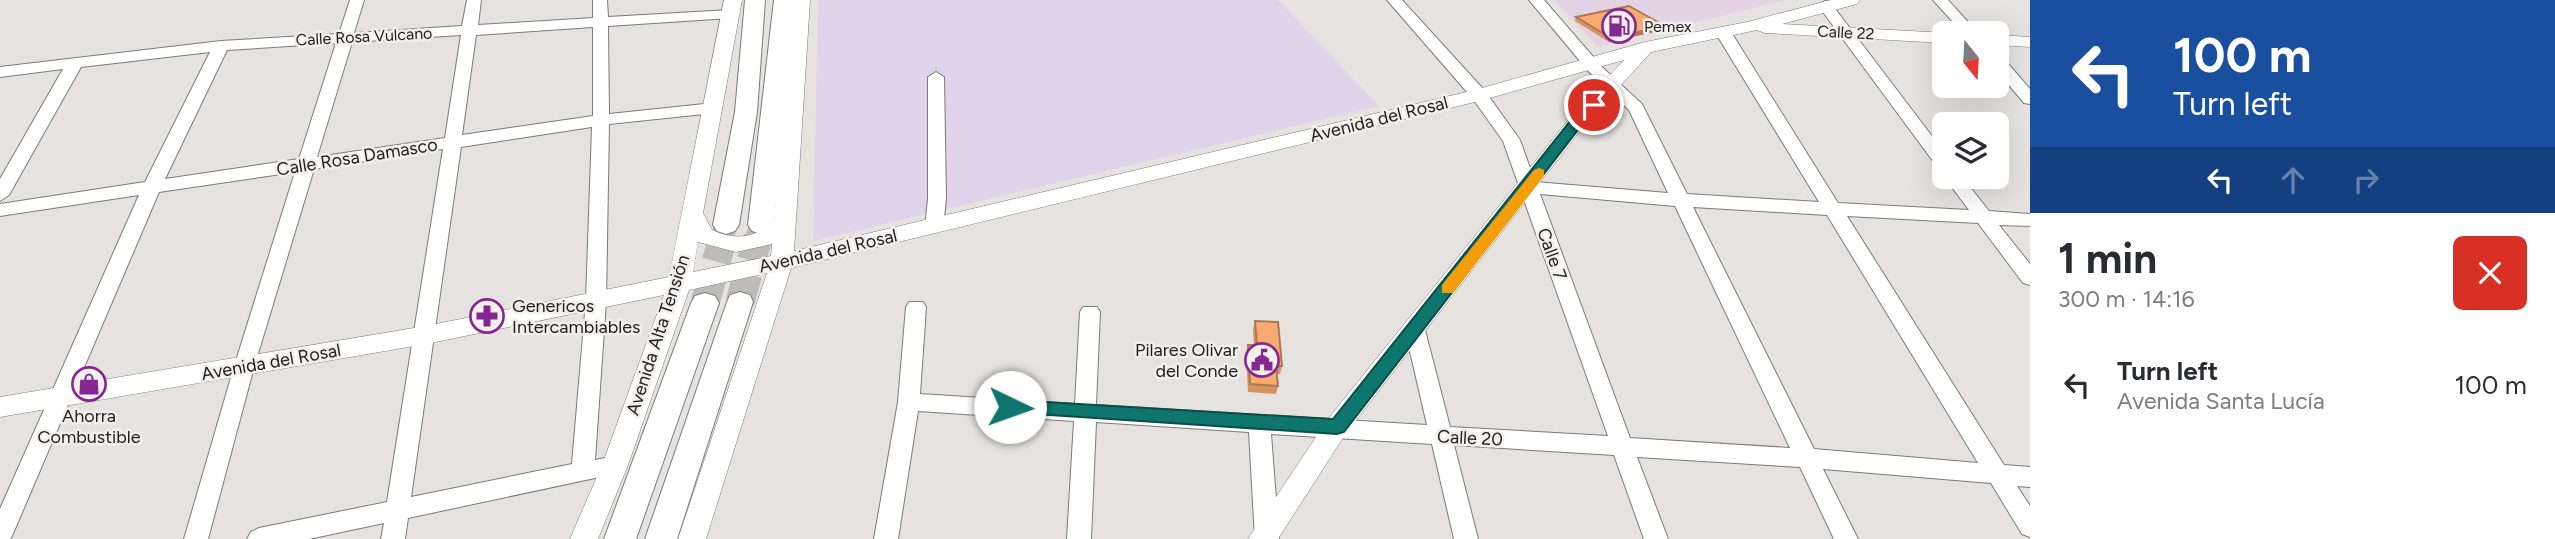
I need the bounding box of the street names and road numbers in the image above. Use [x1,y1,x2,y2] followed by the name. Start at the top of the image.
[1817,22,1875,43] street label: Calle 22
[295,23,433,50] street label: Calle Rosa Vulcano
[1308,91,1450,147] street label: Avenida del Rosal
[275,133,439,181] street label: Calle Rosa Damasco
[757,224,899,278] street label: Avenida del Rosal
[1532,225,1572,283] street label: Calle 7
[622,252,694,418] street label: Avenida Alta Tensión
[199,339,343,385] street label: Avenida del Rosal
[1436,425,1504,451] street label: Calle 20

